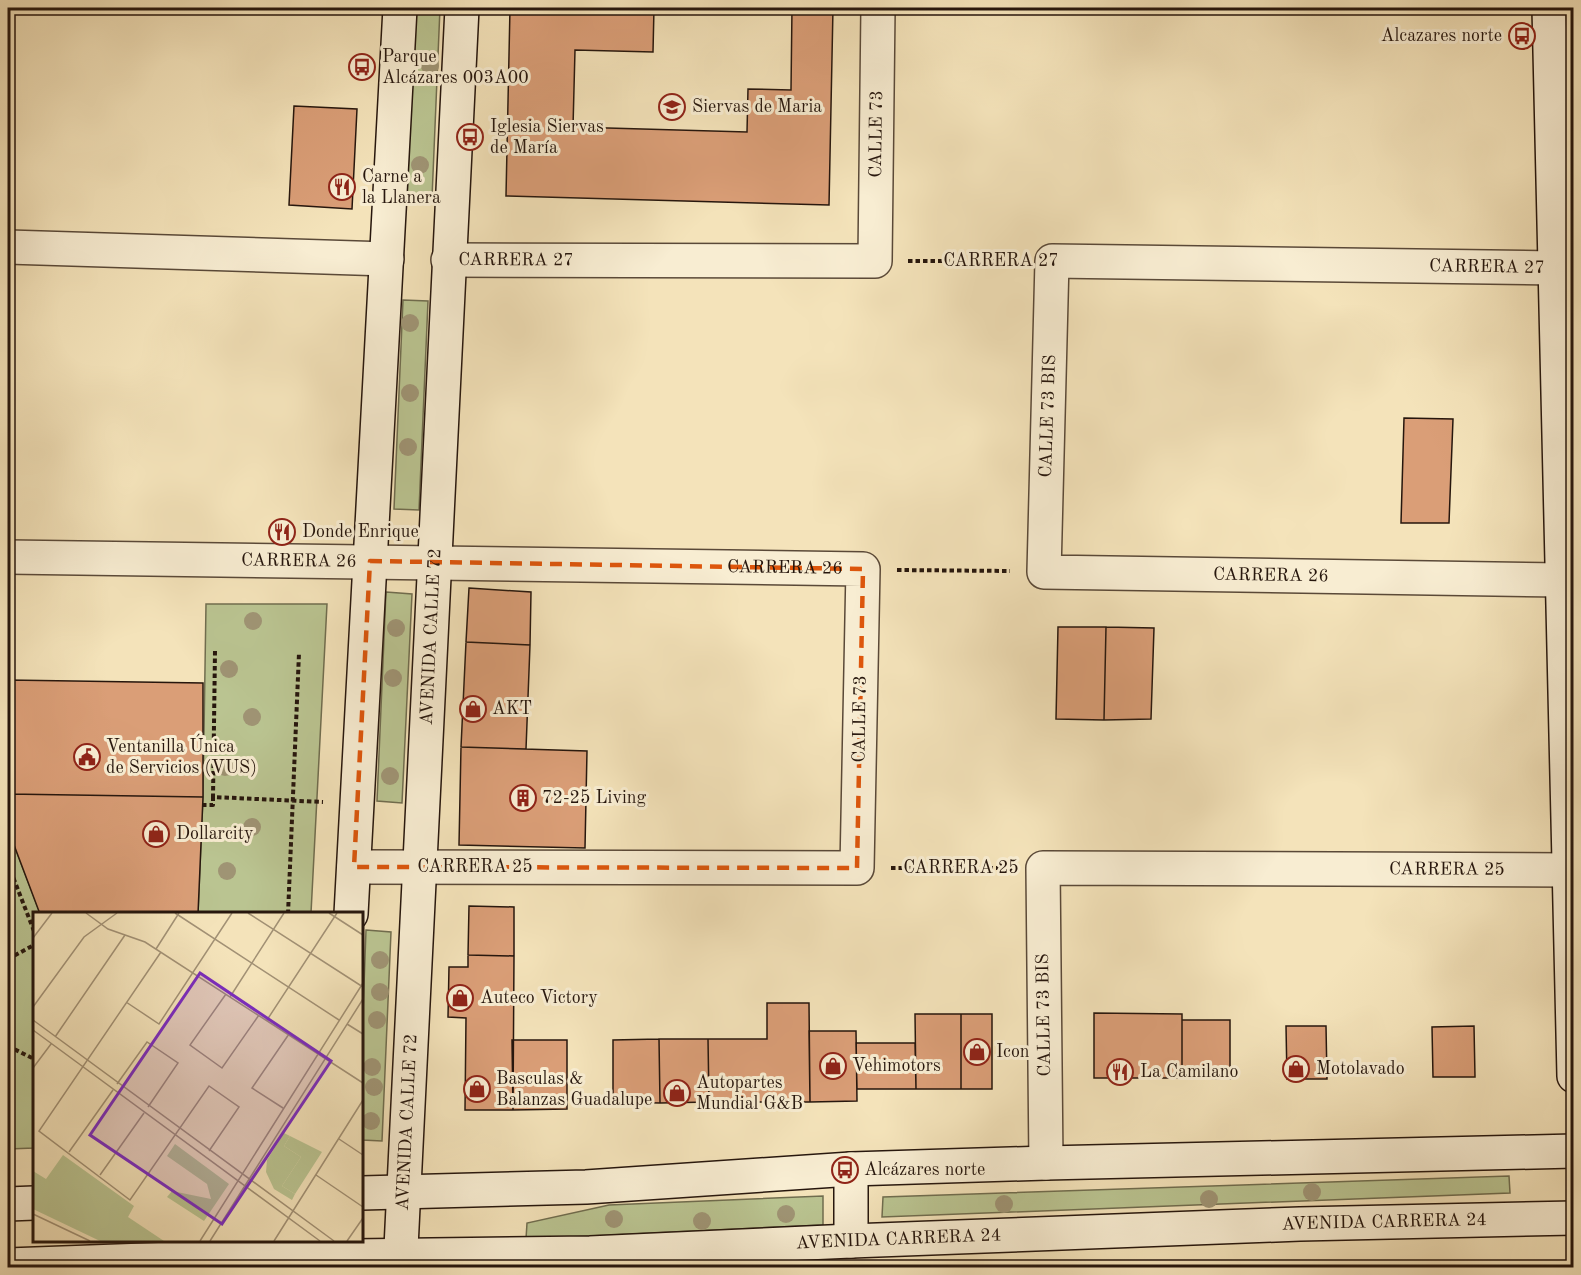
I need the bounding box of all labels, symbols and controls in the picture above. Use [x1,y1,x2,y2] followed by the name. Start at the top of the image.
[1507,21,1537,51] bus stop icon: Alcazares norte
[1381,27,1502,45] place label: Alcazares norte
[382,48,529,87] place label: Parque Alcázares 003A00
[347,52,377,82] bus stop icon: Parque Alcázares 003A00
[867,90,886,178] street label: CALLE 73
[657,92,687,122] school or university icon: Siervas de Maria
[692,98,822,116] place label: Siervas de Maria
[490,118,604,157] place label: Iglesia Siervas de María
[455,122,485,152] bus stop icon: Iglesia Siervas de María
[362,168,441,207] place label: Carne a la Llanera
[327,172,357,202] restaurant icon: Carne a la Llanera
[458,251,574,269] street label: CARRERA 27
[943,252,1059,270] street label: CARRERA 27
[1429,257,1545,277] street label: CARRERA 27
[1037,354,1059,478] street label: CALLE 73 BIS
[267,517,297,547] restaurant icon: Donde Enrique
[302,523,419,541] place label: Donde Enrique
[418,548,444,726] street label: AVENIDA CALLE 72
[241,551,357,571] street label: CARRERA 26
[727,558,843,578] street label: CARRERA 26
[1213,566,1329,585] street label: CARRERA 26
[850,675,870,763] street label: CALLE 73
[458,694,488,724] shop icon: AKT
[492,700,532,718] place label: AKT
[106,733,257,777] place label: Ventanilla Única de Servicios (VUS)
[72,742,102,772] public building icon: Ventanilla Única de Servicios (VUS)
[508,783,538,813] building icon: 72-25 Living
[542,789,646,807] place label: 72-25 Living
[141,819,171,849] shop icon: Dollarcity
[176,825,254,843] place label: Dollarcity
[417,858,533,876] street label: CARRERA 25
[903,859,1019,877] street label: CARRERA 25
[1389,860,1505,879] street label: CARRERA 25
[33,912,363,1242] inset map
[1034,953,1054,1077] street label: CALLE 73 BIS
[445,983,475,1013] shop icon: Auteco Victory
[480,989,598,1007] place label: Auteco Victory
[394,1033,421,1211] street label: AVENIDA CALLE 72
[962,1037,992,1067] shop icon: Icon
[996,1043,1030,1061] place label: Icon
[818,1051,848,1081] shop icon: Vehimotors
[1281,1054,1311,1084] shop icon: Motolavado
[852,1057,941,1075] place label: Vehimotors
[1105,1057,1135,1087] restaurant icon: La Camilano
[1316,1060,1405,1078] place label: Motolavado
[1140,1063,1239,1081] place label: La Camilano
[496,1070,652,1109] place label: Basculas & Balanzas Guadalupe
[462,1074,492,1104] shop icon: Basculas & Balanzas Guadalupe
[696,1074,803,1113] place label: Autopartes Mundial G&B
[662,1078,692,1108] shop icon: Autopartes Mundial G&B
[830,1155,860,1185] bus stop icon: Alcázares norte
[864,1161,985,1179] place label: Alcázares norte
[1281,1211,1487,1234] street label: AVENIDA CARRERA 24
[795,1226,1002,1253] street label: AVENIDA CARRERA 24

